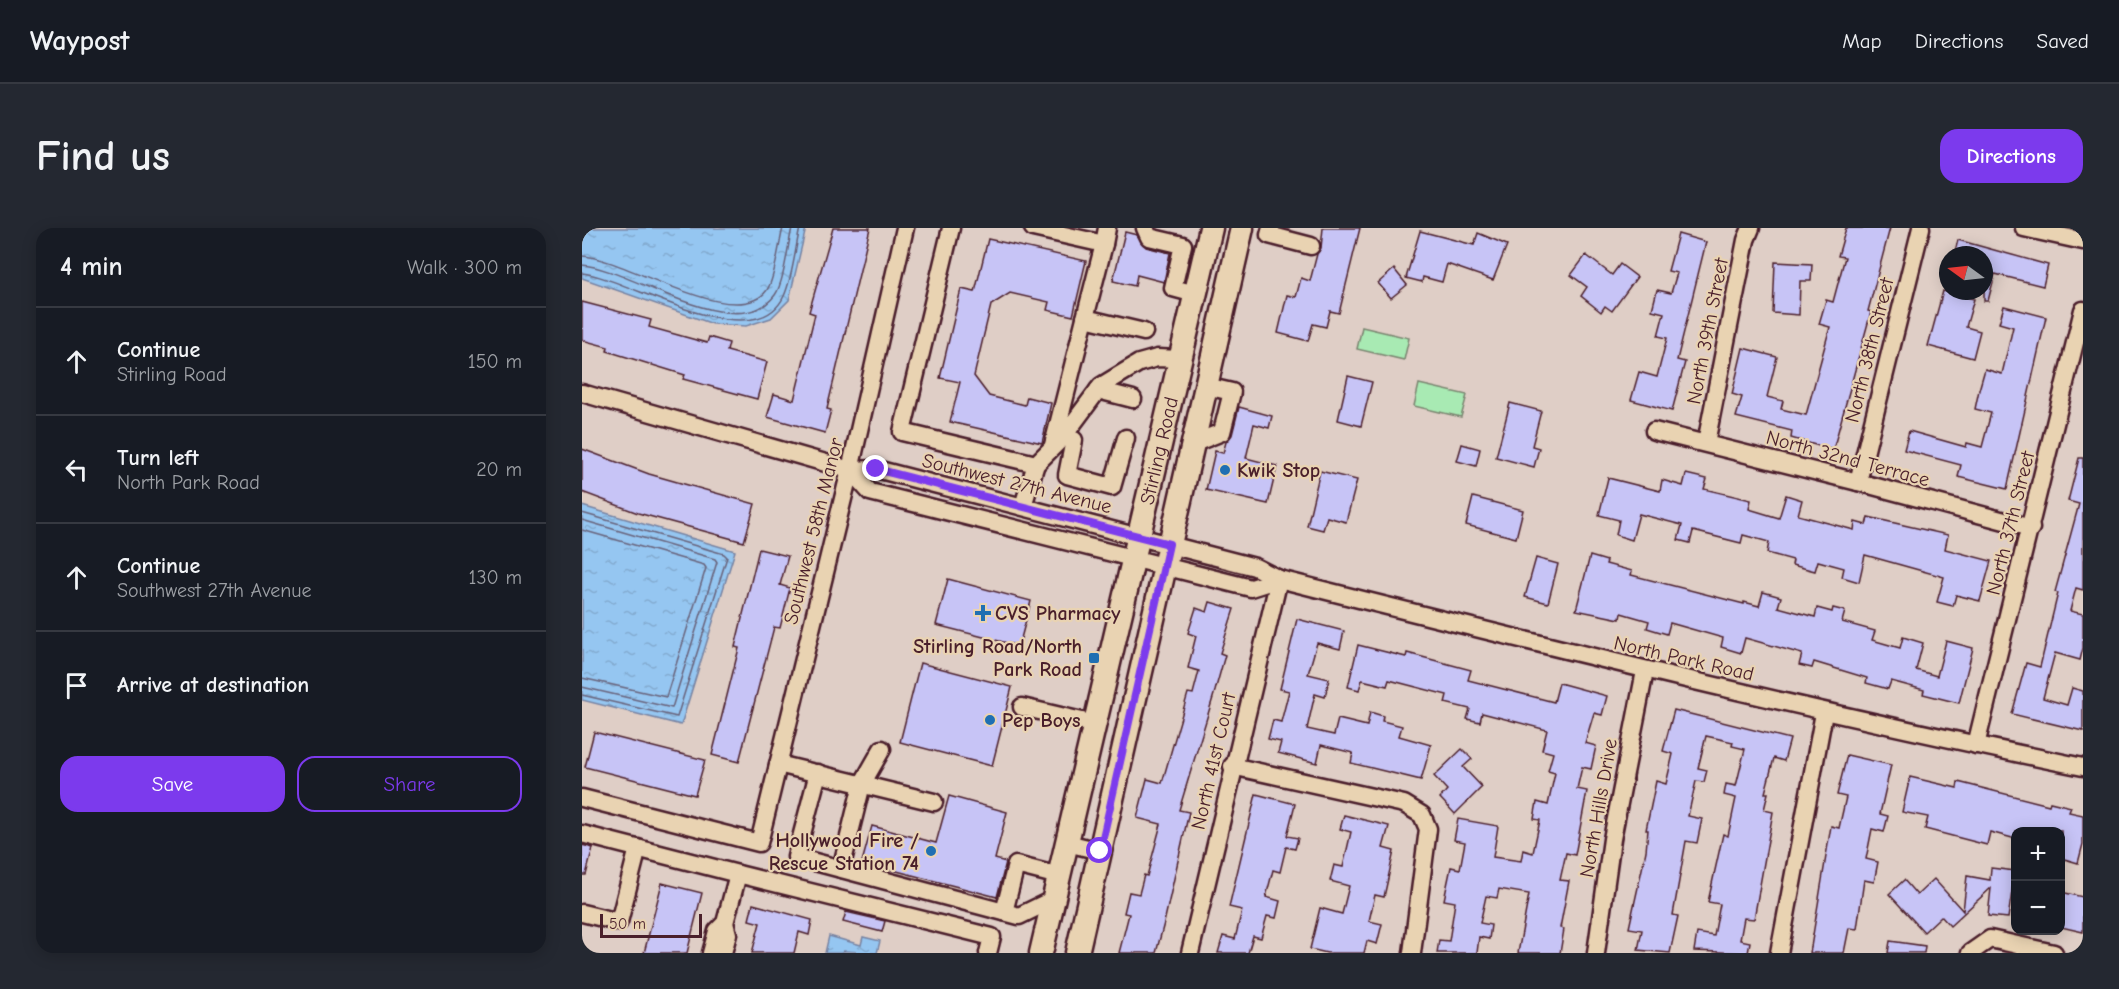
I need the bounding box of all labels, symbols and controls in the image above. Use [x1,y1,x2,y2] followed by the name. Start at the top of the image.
[30,25,130,57] text: Waypost
[1842,29,1882,53] text: Map
[1915,29,2004,53] text: Directions
[2037,29,2089,53] text: Saved
[1940,129,2083,183] button: Directions
[36,132,170,181] text: Find us
[1939,246,1993,300] north arrow
[60,252,123,282] text: 4 min
[1682,255,1733,406] street label: North 39th Street
[407,256,522,279] text: Walk · 300 m
[1840,274,1899,425] street label: North 38th Street
[117,337,200,363] text: Continue
[60,345,93,378] icon: ahead
[468,350,522,373] text: 150 m
[117,363,227,386] text: Stirling Road
[1136,395,1183,507] street label: Stirling Road
[1764,426,1932,491] street label: North 32nd Terrace
[779,435,848,627] street label: Southwest 58th Manor
[117,445,199,471] text: Turn left
[1981,448,2040,598] street label: North 37th Street
[920,449,1114,518] street label: Southwest 27th Avenue
[60,453,93,486] icon: left
[862,455,888,481] route end
[476,458,522,481] text: 20 m
[1237,459,1320,482] place label: Kwik Stop
[1218,463,1232,477] marker: Kwik Stop
[117,471,260,494] text: North Park Road
[117,553,200,579] text: Continue
[60,561,93,594] icon: ahead
[469,566,522,589] text: 130 m
[117,579,312,602] text: Southwest 27th Avenue
[995,602,1121,625] place label: CVS Pharmacy
[976,606,990,620] marker: CVS Pharmacy
[1612,631,1756,686] street label: North Park Road
[913,635,1082,681] place label: Stirling Road/North Park Road
[1087,651,1101,665] marker: Stirling Road/North Park Road
[60,669,93,702] icon: arrive
[117,672,309,698] text: Arrive at destination
[1187,689,1241,832] street label: North 41st Court
[1002,709,1080,732] place label: Pep Boys
[983,713,997,727] marker: Pep Boys
[1575,737,1622,879] street label: North Hills Drive
[60,756,285,812] button: Save
[297,756,522,812] button: Share
[2011,827,2065,935] map controls
[2011,827,2065,881] button: +
[769,829,919,875] place label: Hollywood Fire / Rescue Station 74
[1086,837,1112,863] route start
[924,844,938,858] marker: Hollywood Fire / Rescue Station 74
[2011,881,2065,935] button: −
[600,911,702,938] scale bar
[609,915,646,933] text: 50 m

